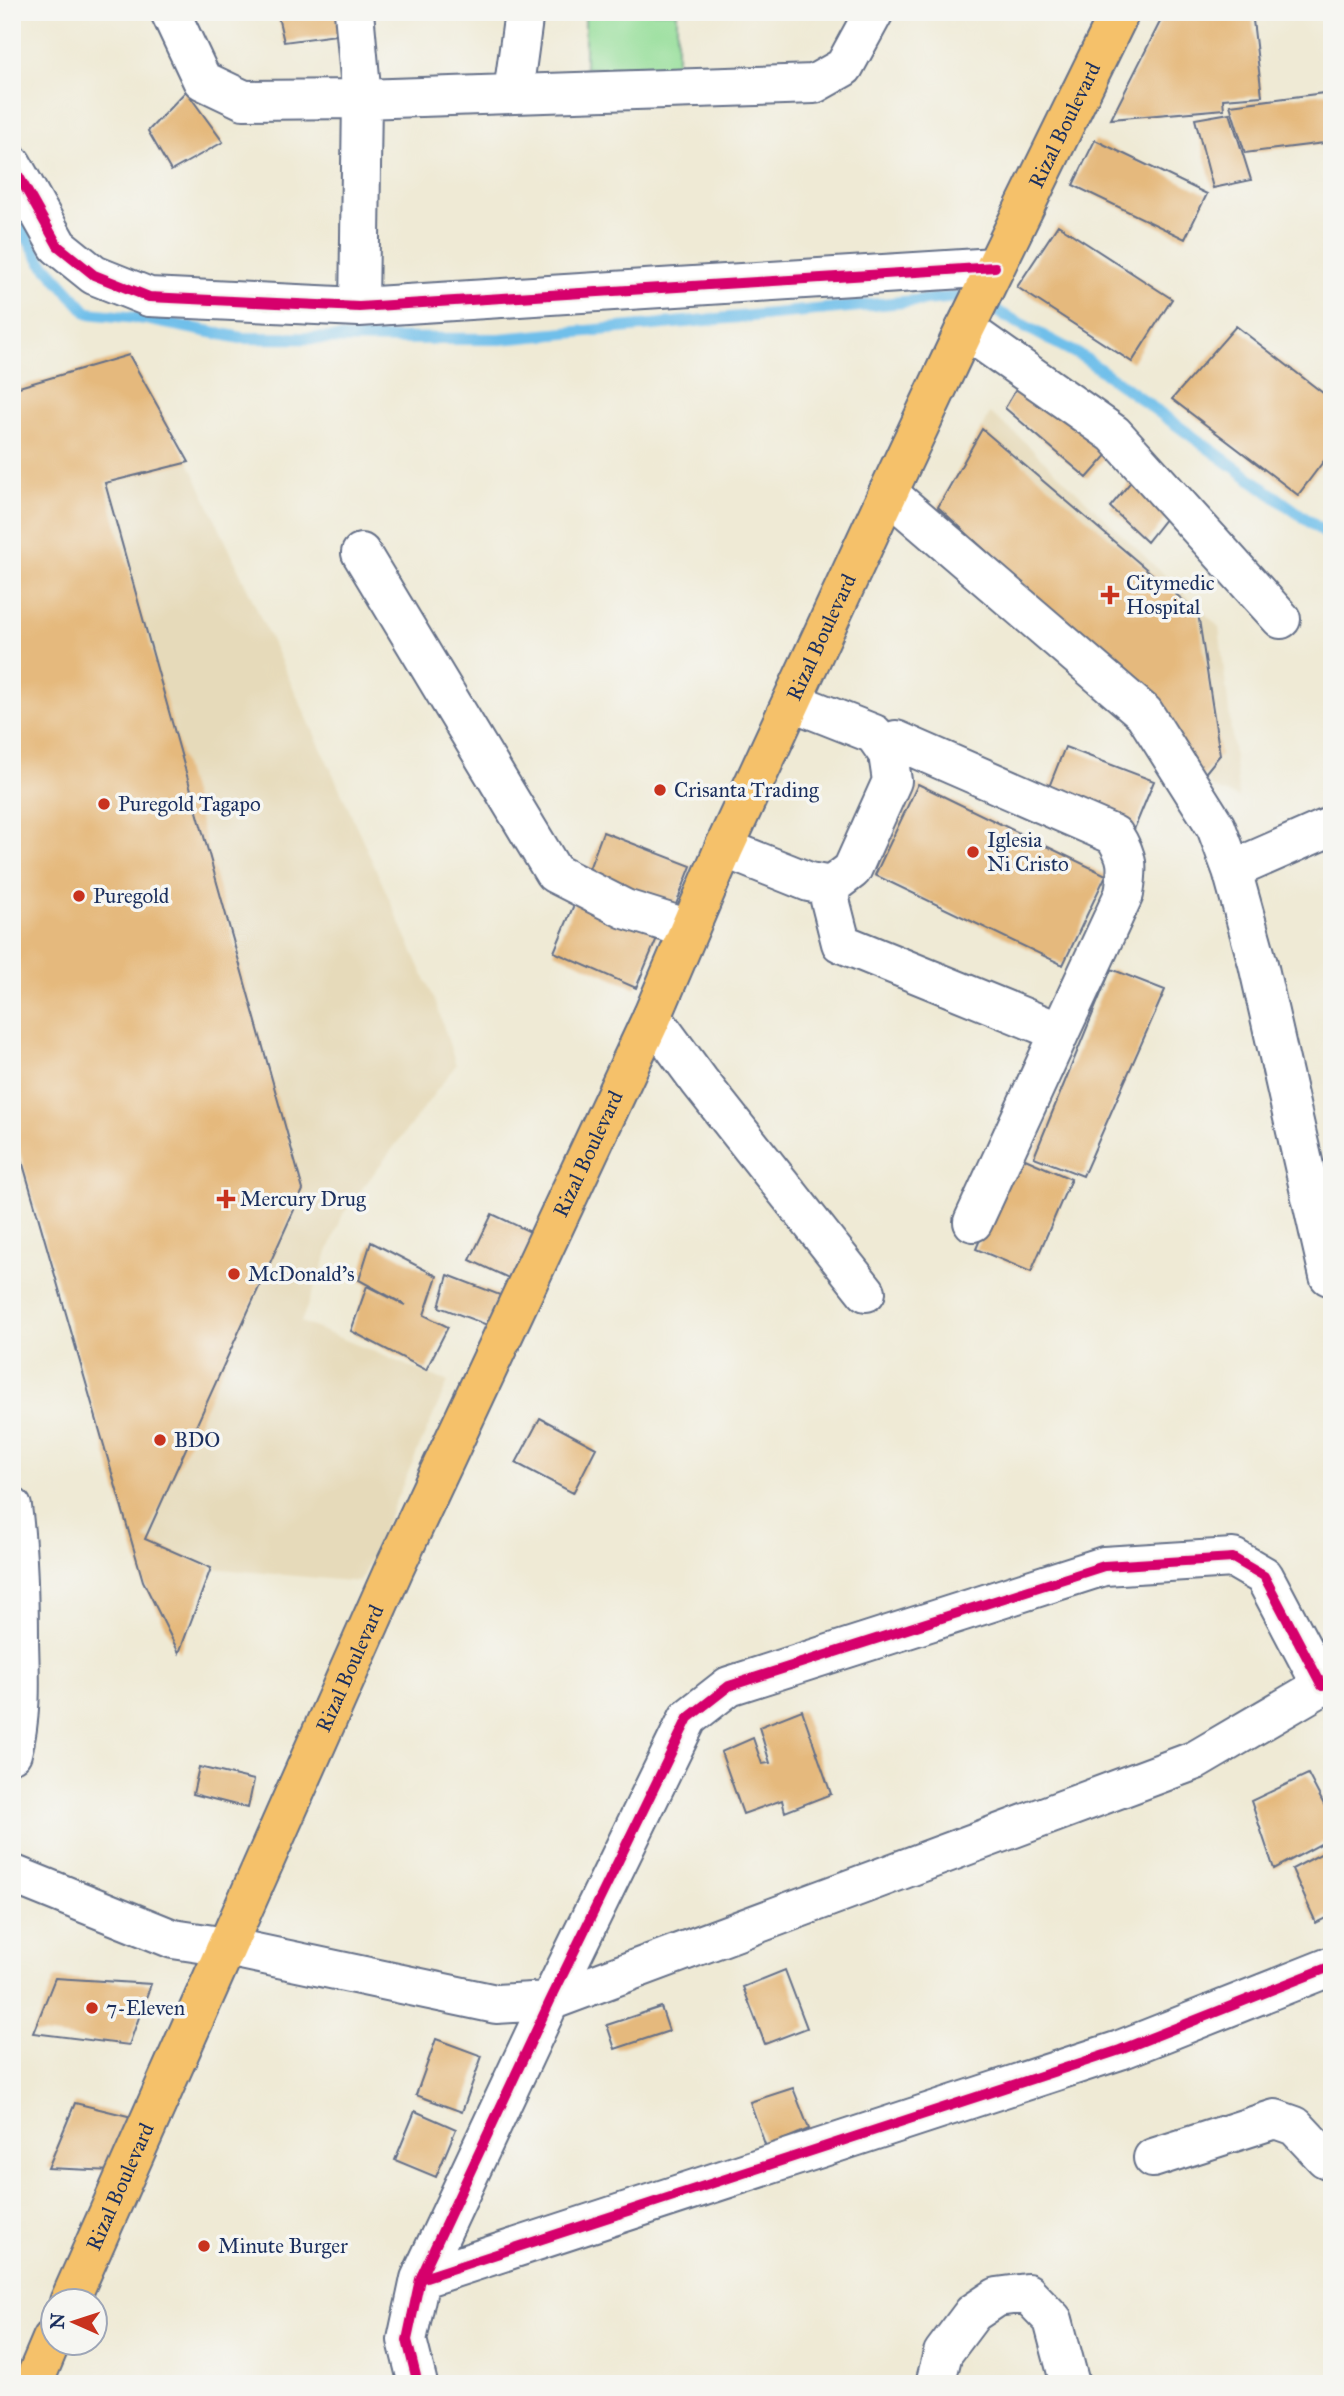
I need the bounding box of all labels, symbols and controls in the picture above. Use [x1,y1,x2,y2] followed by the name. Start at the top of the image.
[1023,58,1107,192] street label: Rizal Boulevard
[781,569,862,705] street label: Rizal Boulevard
[1126,570,1215,620] place label: Citymedic Hospital
[1100,585,1120,605] marker: Citymedic Hospital
[674,777,819,803] place label: Crisanta Trading
[652,782,668,798] marker: Crisanta Trading
[118,791,261,817] place label: Puregold Tagapo
[96,796,112,812] marker: Puregold Tagapo
[987,827,1069,877] place label: Iglesia Ni Cristo
[965,844,981,860] marker: Iglesia Ni Cristo
[93,883,170,909] place label: Puregold
[71,888,87,904] marker: Puregold
[547,1086,629,1221] street label: Rizal Boulevard
[240,1186,366,1212] place label: Mercury Drug
[218,1191,234,1207] marker: Mercury Drug
[248,1261,355,1287] place label: McDonald's
[226,1266,242,1282] marker: McDonald's
[174,1427,220,1453] place label: BDO
[152,1432,168,1448] marker: BDO
[310,1600,390,1736] street label: Rizal Boulevard
[106,1995,185,2021] place label: 7-Eleven
[84,2000,100,2016] marker: 7-Eleven
[80,2119,160,2255] street label: Rizal Boulevard
[218,2233,348,2259] place label: Minute Burger
[196,2238,212,2254] marker: Minute Burger
[38,2288,108,2358] north arrow
[46,2312,69,2330] text: N

